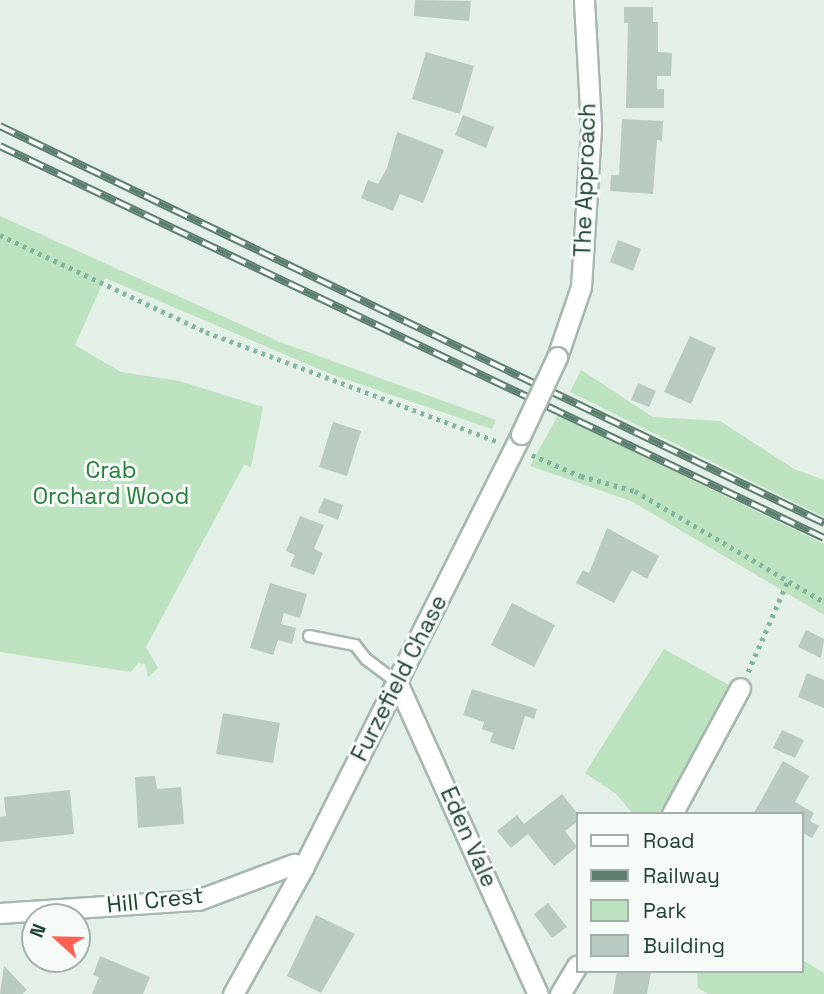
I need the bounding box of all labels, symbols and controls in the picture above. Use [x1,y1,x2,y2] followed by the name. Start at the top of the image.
[569,102,601,258] street label: The Approach
[33,456,189,510] park label: Crab Orchard Wood
[345,590,453,766] street label: Furzefield Chase
[435,782,503,892] street label: Eden Vale
[576,812,803,973] legend
[643,827,695,854] text: Road
[643,862,720,889] text: Railway
[105,881,205,919] street label: Hill Crest
[643,897,687,924] text: Park
[21,903,91,973] north arrow
[24,920,52,941] text: N
[643,932,725,959] text: Building

